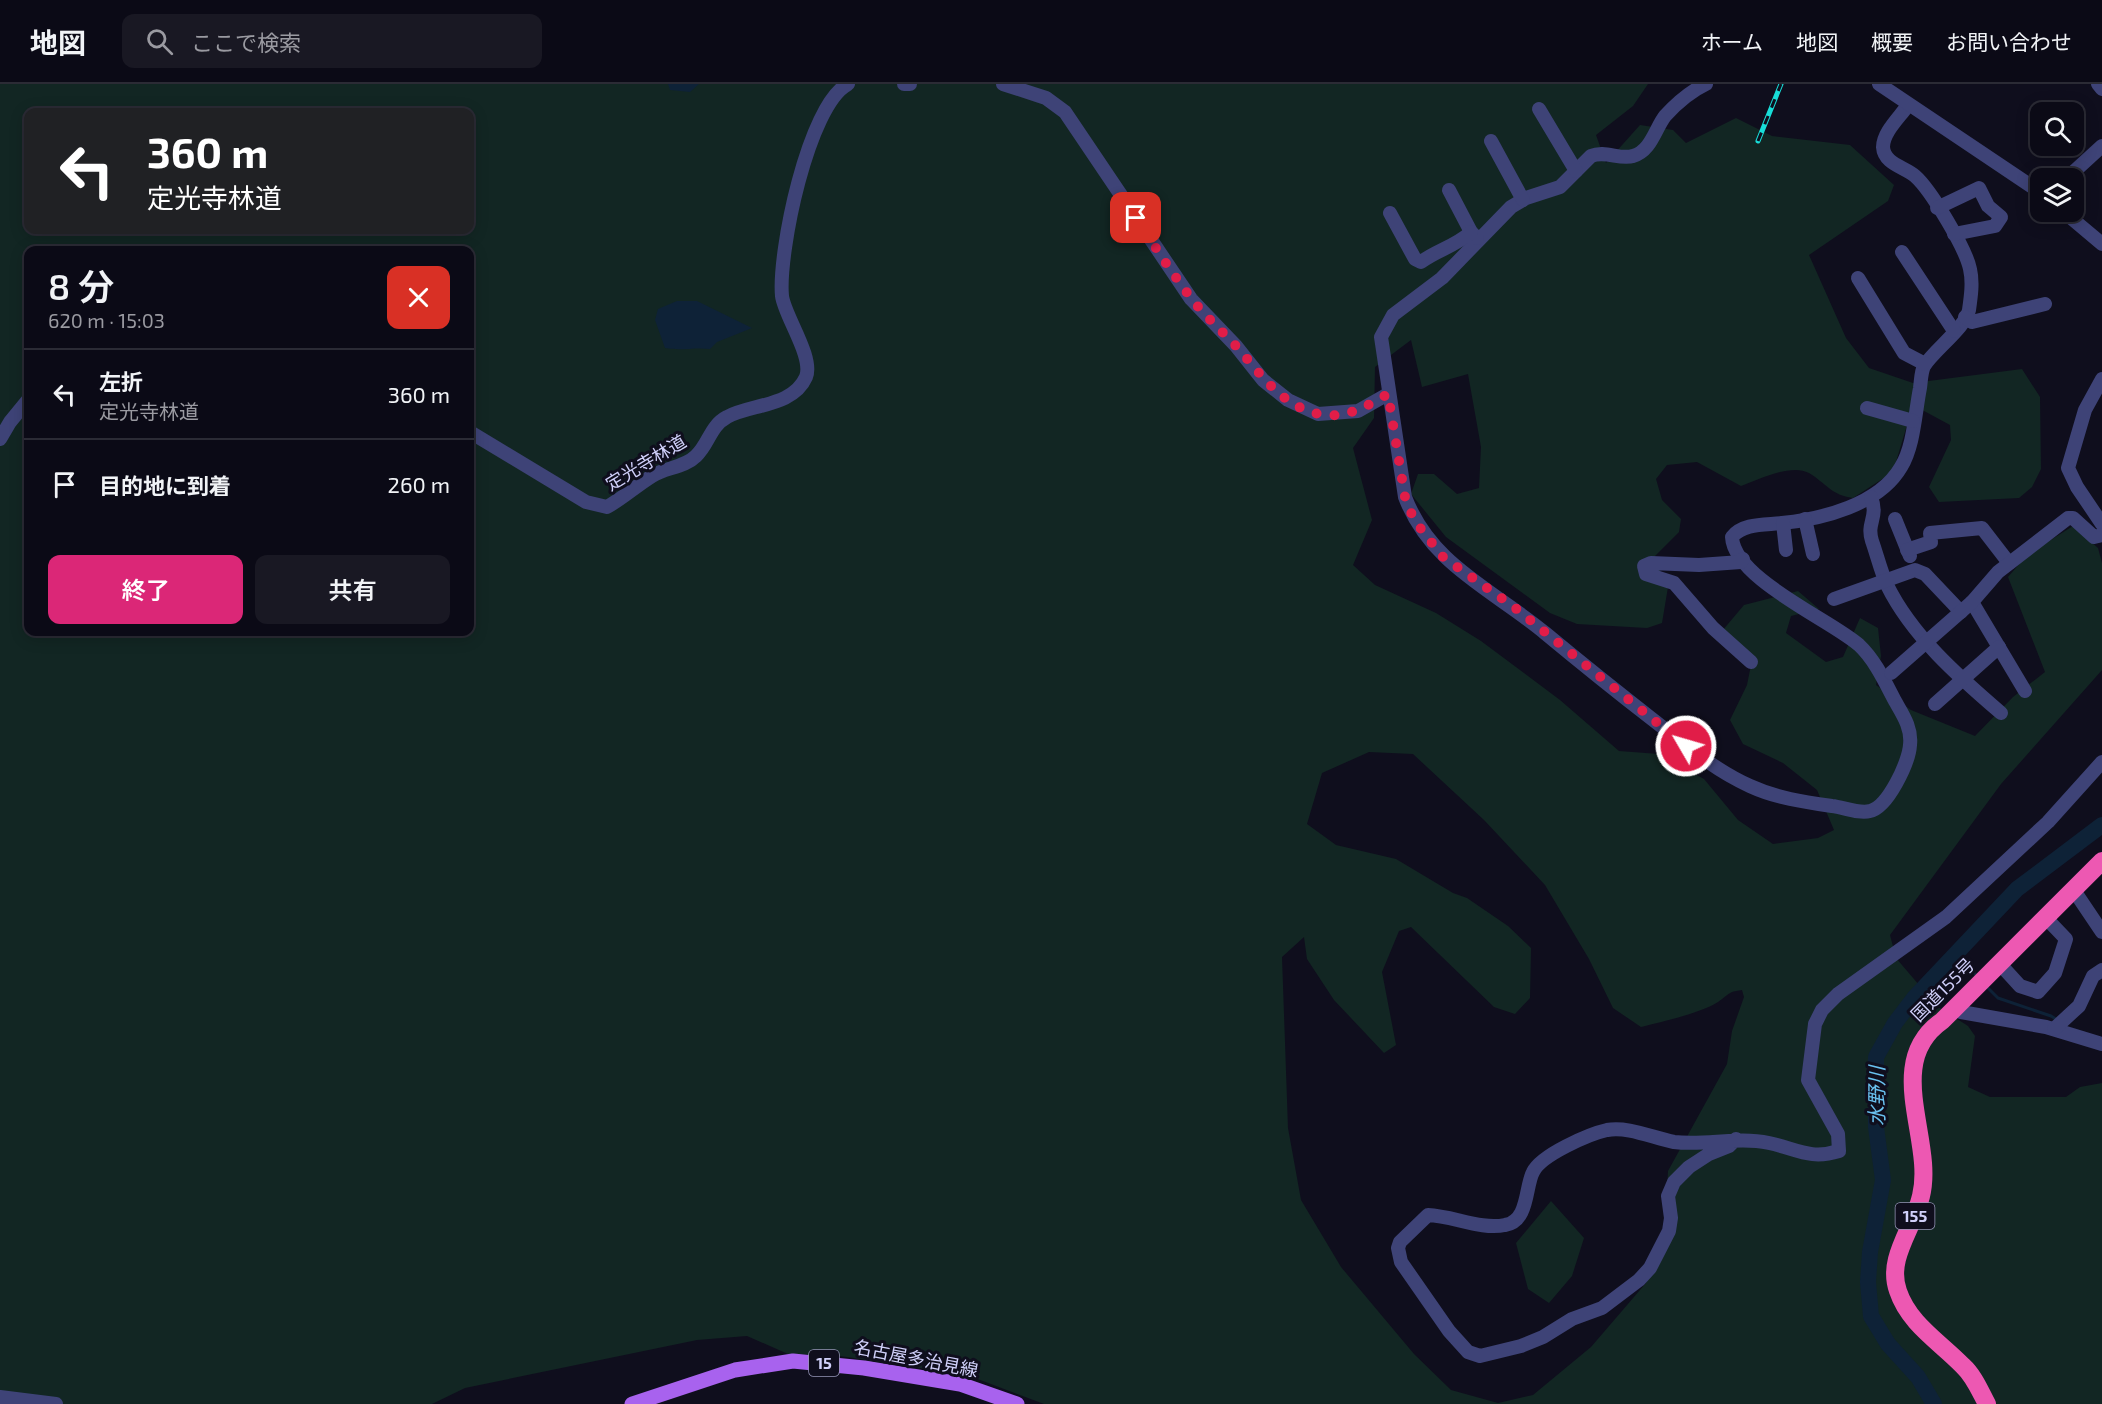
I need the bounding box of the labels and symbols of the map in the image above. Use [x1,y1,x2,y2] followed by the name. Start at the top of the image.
[1110,192,1161,243] pin
[601,430,690,495] street label: 定光寺林道
[1654,714,1718,778] position arrow
[1906,953,1979,1026] street label: 国道155号
[1864,1064,1888,1126] water label: 水野川
[1896,1203,1934,1229] road number: 155
[852,1335,980,1381] street label: 名古屋多治見線
[809,1350,839,1376] road number: 15

